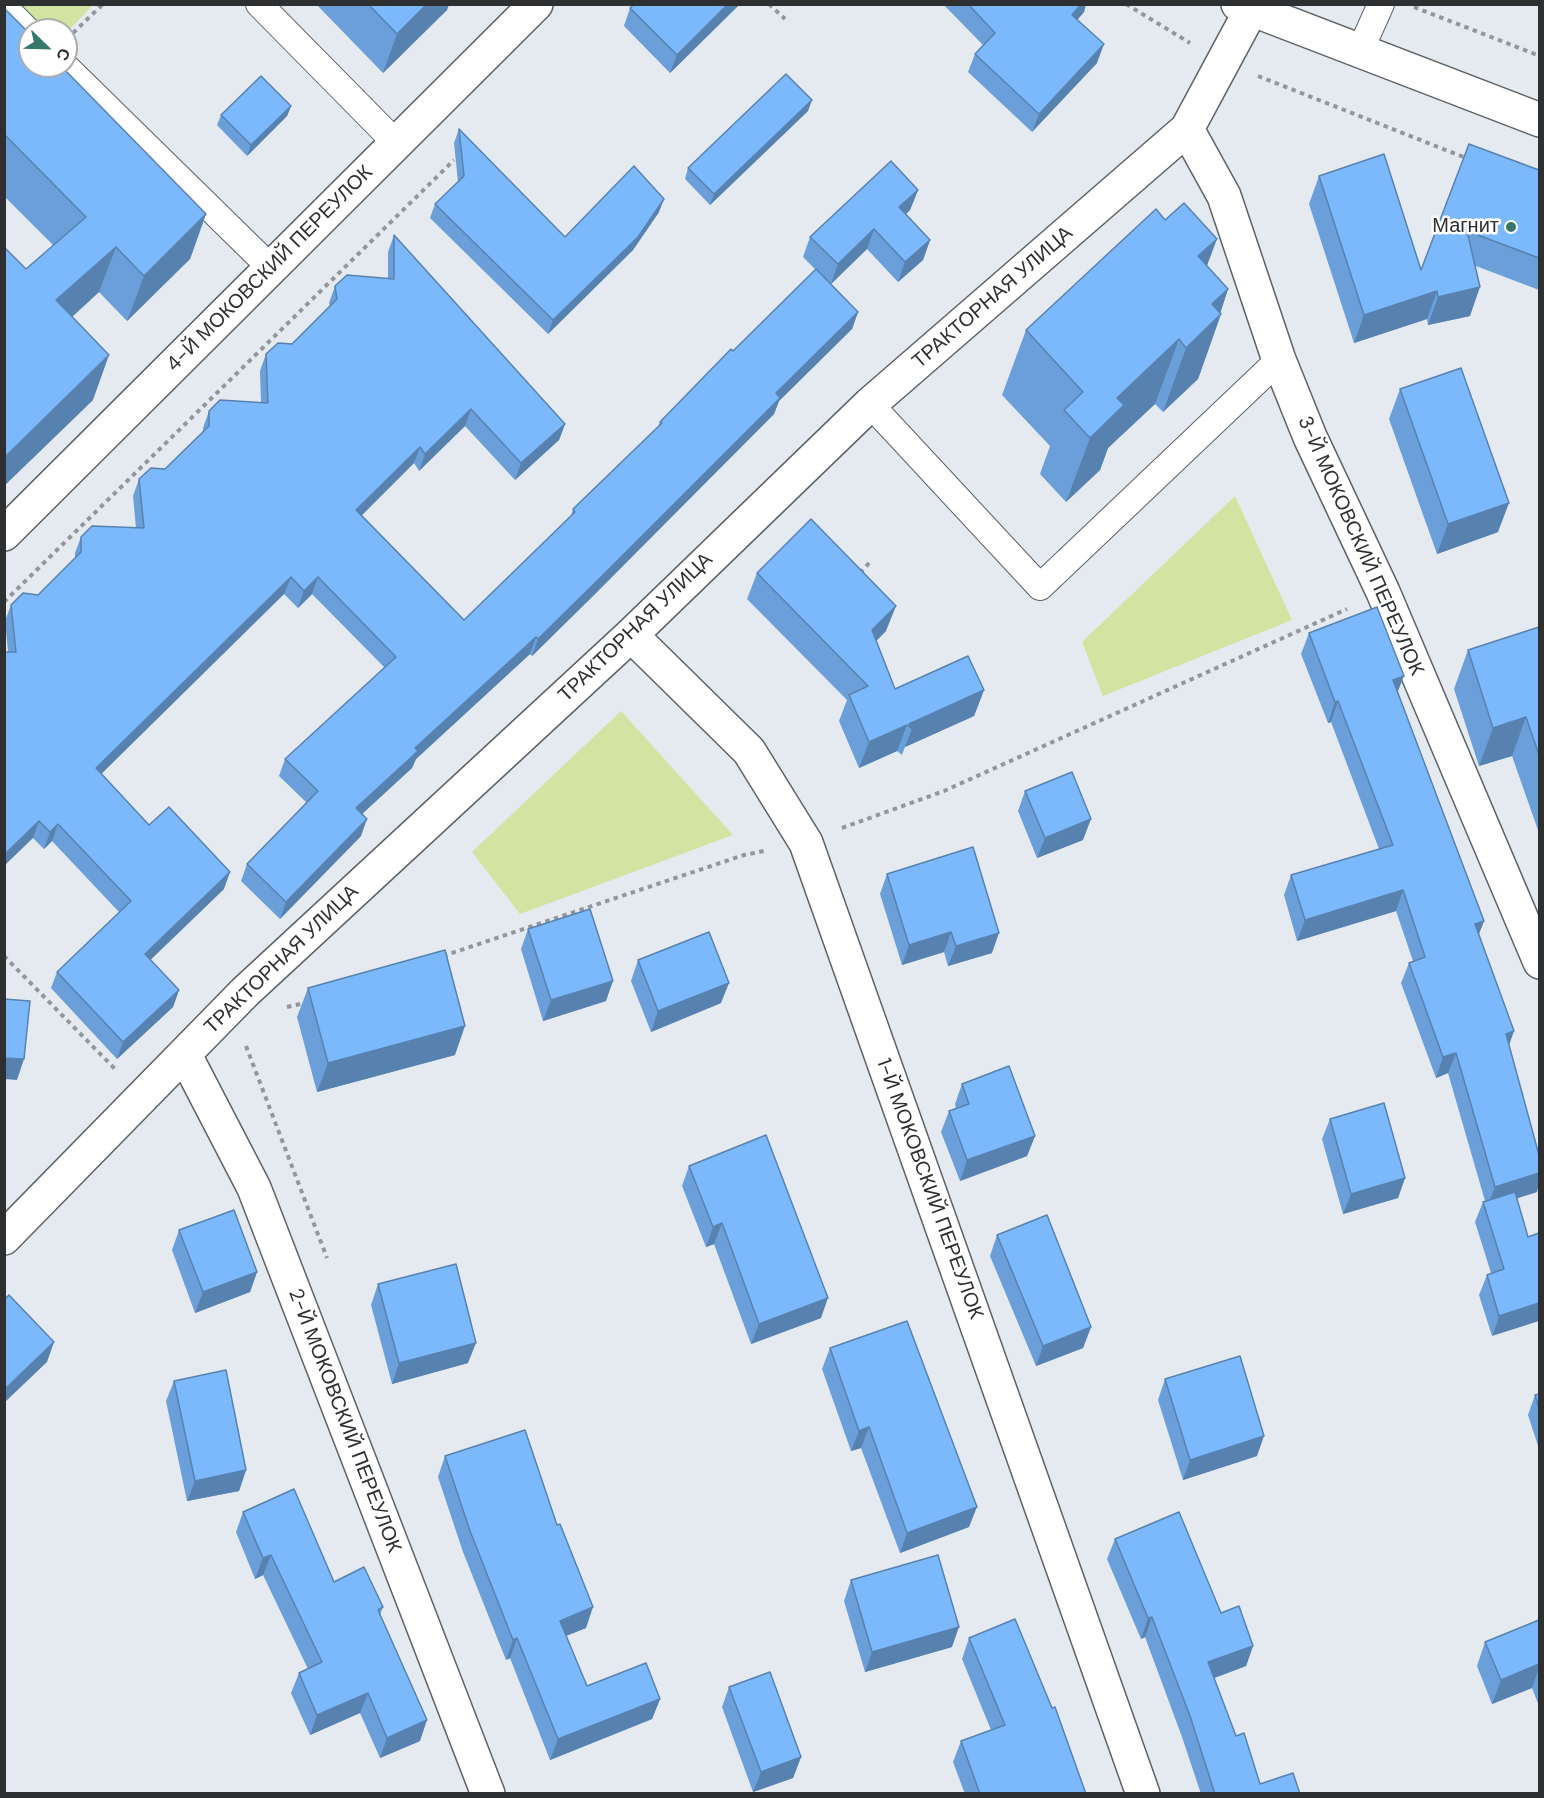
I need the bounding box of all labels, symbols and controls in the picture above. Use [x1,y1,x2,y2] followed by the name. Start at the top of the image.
[18,18,78,78] north arrow
[51,45,75,64] text: С
[162,161,378,377] street label: 4-Й МОКОВСКИЙ ПЕРЕУЛОК
[1432,215,1499,239] place label: Магнит
[1504,220,1518,234] marker: Магнит
[908,222,1078,374] street label: ТРАКТОРНАЯ УЛИЦА
[1292,413,1428,679] street label: 3-Й МОКОВСКИЙ ПЕРЕУЛОК
[554,548,718,708] street label: ТРАКТОРНАЯ УЛИЦА
[200,880,364,1040] street label: ТРАКТОРНАЯ УЛИЦА
[871,1055,987,1323] street label: 1-Й МОКОВСКИЙ ПЕРЕУЛОК
[282,1286,406,1556] street label: 2-Й МОКОВСКИЙ ПЕРЕУЛОК

